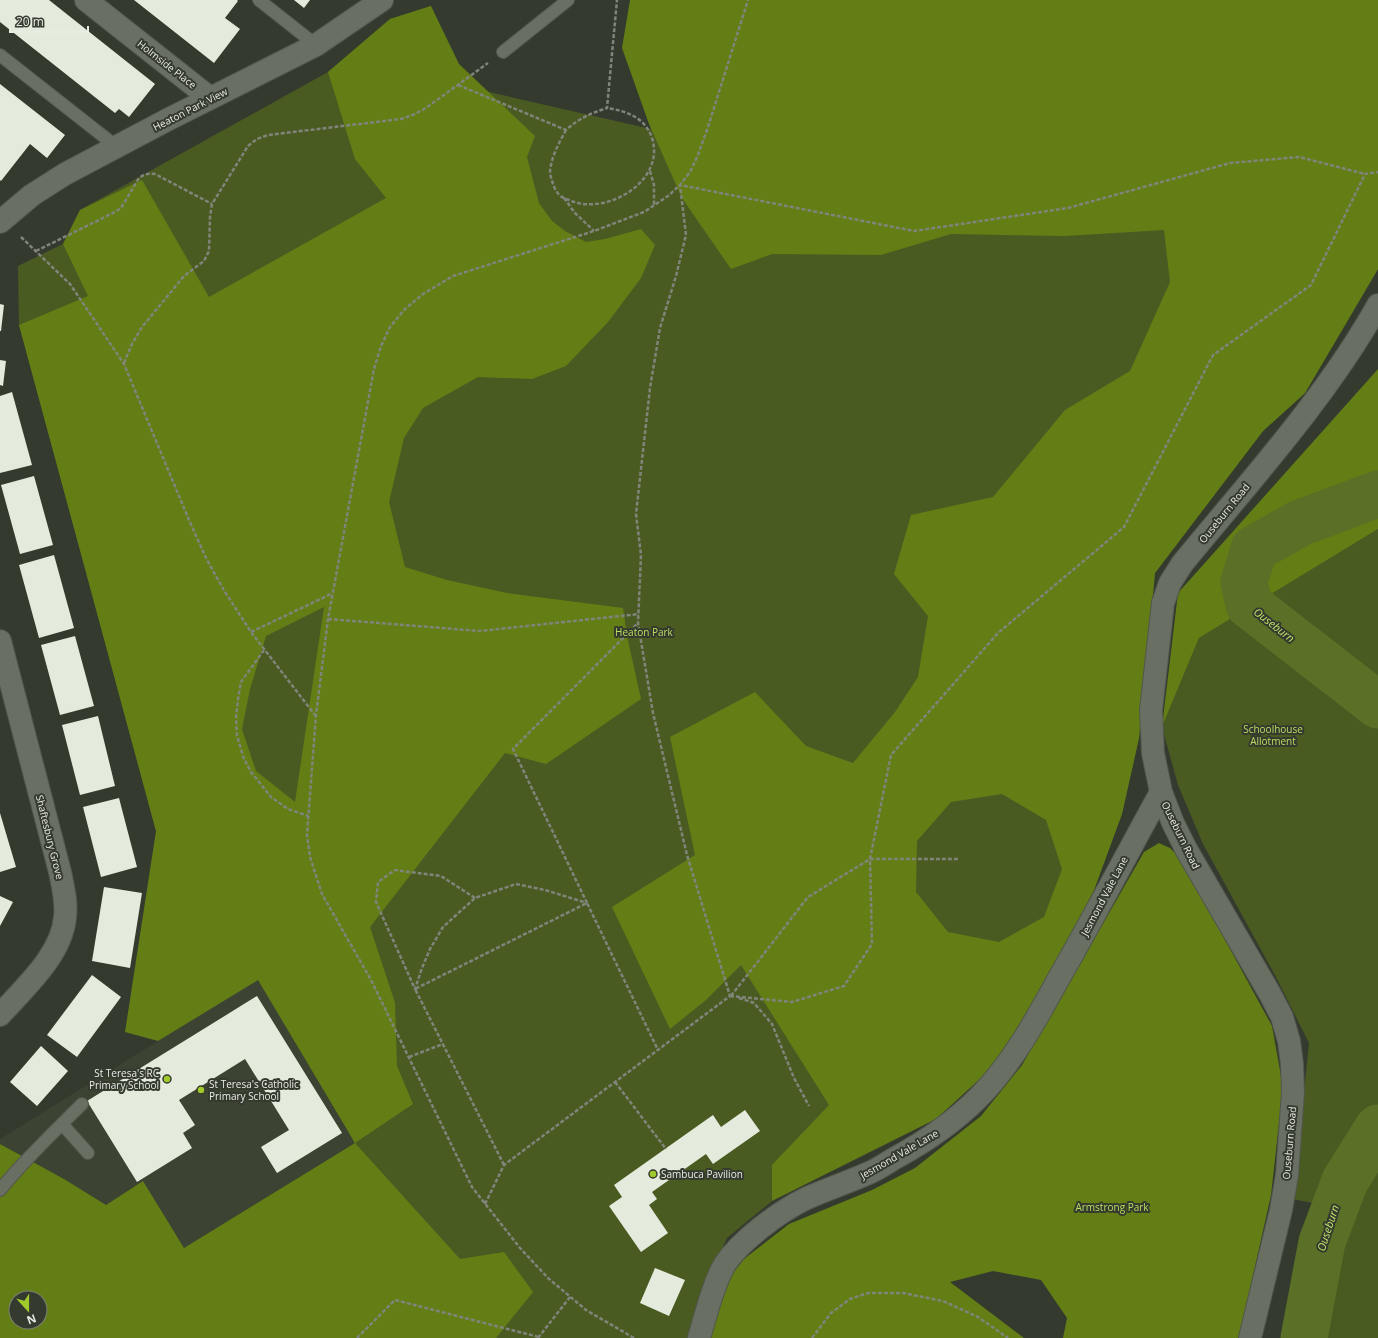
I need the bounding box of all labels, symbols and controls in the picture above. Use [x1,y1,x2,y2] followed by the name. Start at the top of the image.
[10,8,88,34] scale bar
[16,13,44,30] text: 20 m
[135,37,200,92] street label: Holmside Place
[150,84,230,134] street label: Heaton Park View
[1196,480,1252,546] street label: Ouseburn Road
[1251,604,1298,645] water label: Ouseburn
[615,625,674,639] park label: Heaton Park
[1243,722,1303,748] park label: Schoolhouse Allotment
[33,793,67,881] street label: Shaftesbury Grove
[1159,799,1203,871] street label: Ouseburn Road
[1077,854,1131,939] street label: Jesmond Vale Lane
[89,1066,159,1092] place label: St Teresa's RC Primary School
[162,1074,172,1084] marker: St Teresa's RC Primary School
[209,1077,299,1103] place label: St Teresa's Catholic Primary School
[196,1085,206,1095] marker: St Teresa's Catholic Primary School
[1279,1106,1299,1180] street label: Ouseburn Road
[857,1126,941,1183] street label: Jesmond Vale Lane
[661,1167,743,1181] place label: Sambuca Pavilion
[648,1169,658,1179] marker: Sambuca Pavilion
[1075,1200,1149,1214] park label: Armstrong Park
[1313,1203,1342,1253] water label: Ouseburn
[8,1290,48,1330] north arrow
[25,1311,39,1328] text: N

